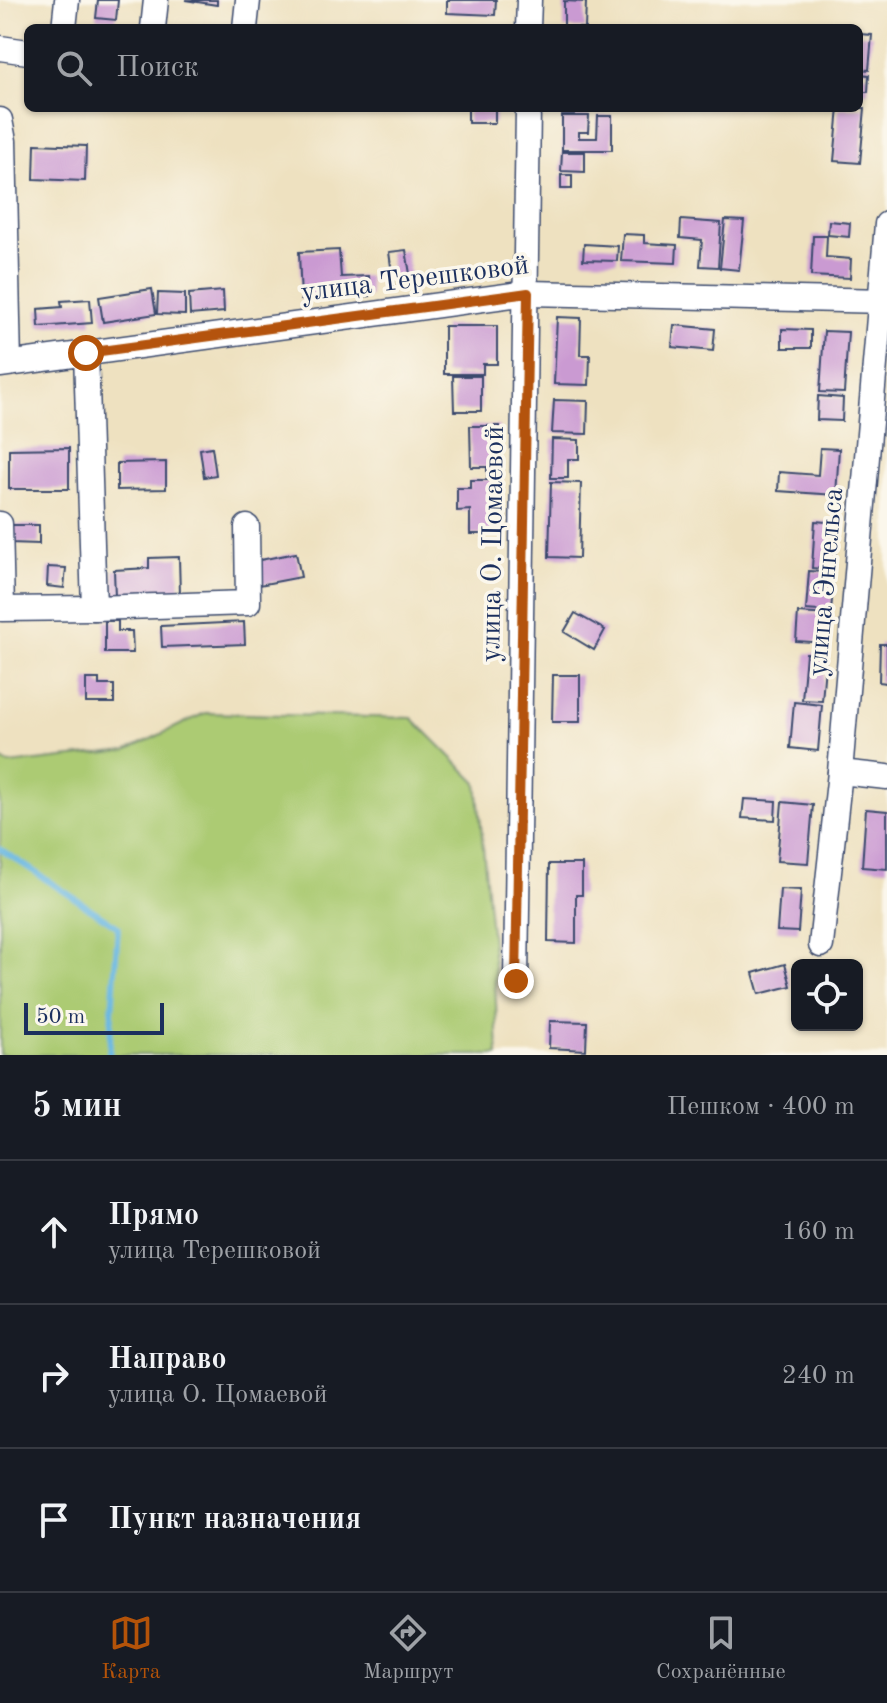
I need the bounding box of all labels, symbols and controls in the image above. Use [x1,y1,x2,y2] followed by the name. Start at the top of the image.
[24,24,863,112] search box
[52,46,96,90] icon: search
[116,53,199,83] text: Поиск
[299,252,531,308] street label: улица Терешковой
[68,335,104,371] route start
[478,426,510,662] street label: улица О. Цомаевой
[805,486,849,678] street label: улица Энгельса
[791,959,863,1031] map controls
[791,959,863,1031] button: locate
[498,963,534,999] route end
[24,999,164,1035] scale bar
[36,1006,85,1028] text: 50 m
[32,1090,122,1124] text: 5 мин
[667,1094,855,1120] text: Пешком · 400 m
[108,1201,199,1231] text: Прямо
[32,1210,76,1254] icon: ahead
[782,1219,855,1245] text: 160 m
[108,1238,321,1264] text: улица Терешковой
[108,1345,227,1375] text: Направо
[32,1354,76,1398] icon: right
[782,1363,855,1389] text: 240 m
[108,1382,327,1408] text: улица О. Цомаевой
[32,1498,76,1542] icon: arrive
[108,1505,361,1535] text: Пункт назначения
[101,1611,161,1686] tab: Карта
[363,1611,454,1686] tab: Маршрут
[656,1611,786,1686] tab: Сохранённые

